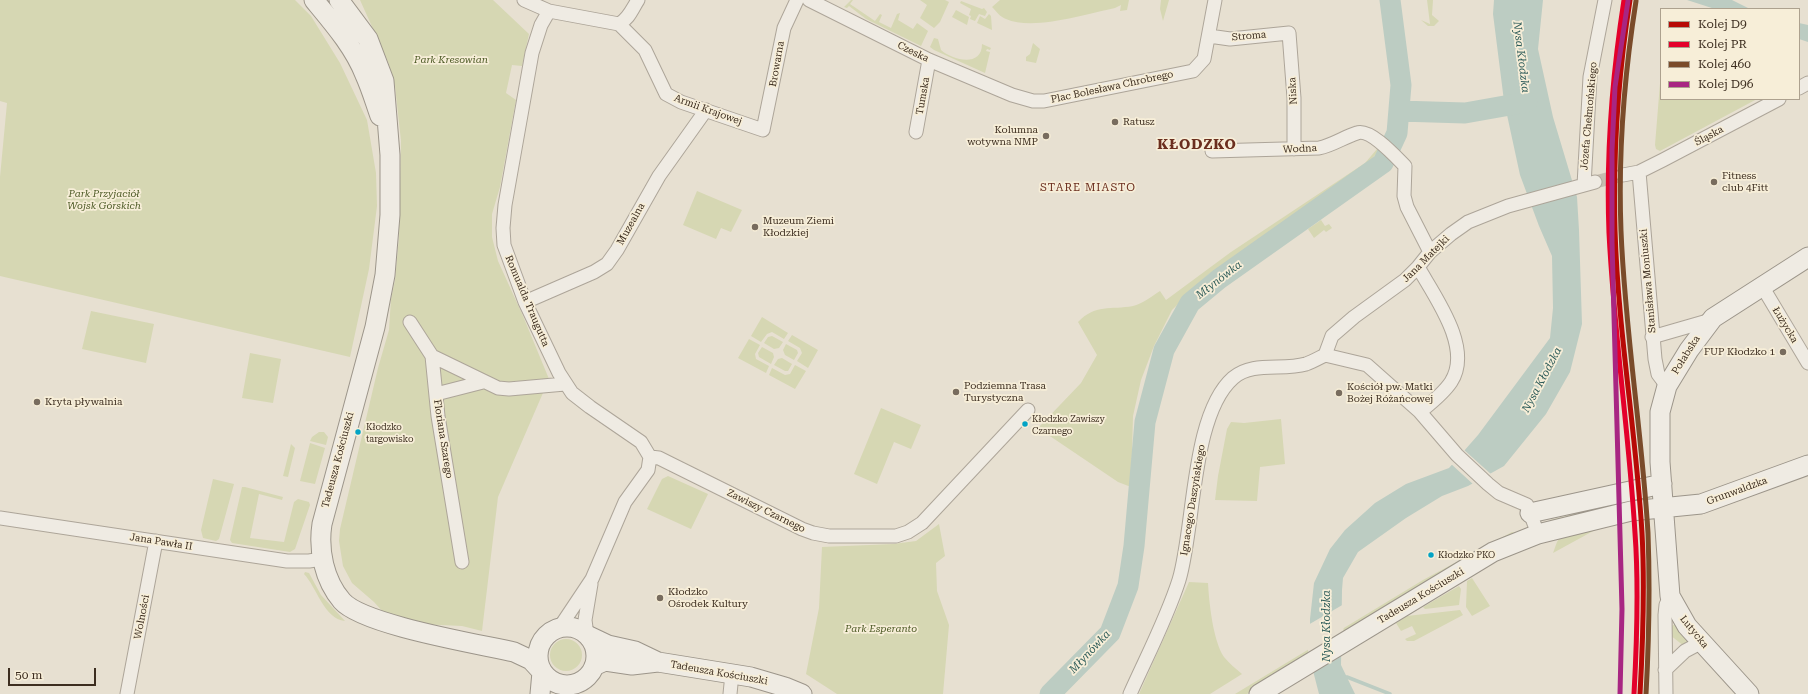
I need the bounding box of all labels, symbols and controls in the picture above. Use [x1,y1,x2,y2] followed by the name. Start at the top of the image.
[1660,8,1800,100] legend
[1698,17,1747,31] text: Kolej D9
[1510,20,1532,94] water label: Nysa Kłodzka
[1231,29,1267,43] street label: Stroma
[1698,37,1747,51] text: Kolej PR
[895,39,931,65] street label: Czeska
[767,40,787,88] street label: Browarna
[414,54,488,66] park label: Park Kresowian
[1698,57,1751,71] text: Kolej 460
[1578,61,1600,171] street label: Józefa Chełmońskiego
[1050,68,1174,106] street label: Plac Bolesława Chrobrego
[914,76,932,116] street label: Tumska
[1286,77,1300,105] street label: Niska
[1698,77,1754,91] text: Kolej D96
[672,92,744,128] street label: Armii Krajowej
[1123,116,1154,128] place label: Ratusz
[1110,117,1120,127] marker: Ratusz
[1693,123,1725,149] street label: Śląska
[967,124,1038,148] place label: Kolumna wotywna NMP
[1041,131,1051,141] marker: Kolumna wotywna NMP
[1157,137,1237,153] district label: KŁODZKO
[1283,142,1317,156] street label: Wodna
[1722,170,1768,194] place label: Fitness club 4Fitt
[1709,177,1719,187] marker: Fitness club 4Fitt
[1040,181,1136,195] district label: STARE MIASTO
[67,188,141,212] park label: Park Przyjaciół Wojsk Górskich
[615,201,647,247] street label: Muzealna
[763,215,834,238] place label: Muzeum Ziemi Kłodzkiej
[750,222,760,232] marker: Muzeum Ziemi Kłodzkiej
[1637,228,1659,334] street label: Stanisława Moniuszki
[1400,233,1452,285] street label: Jana Matejki
[502,253,552,349] street label: Romualda Traugutta
[1194,258,1244,302] water label: Młynówka
[1770,305,1800,345] street label: Łużycka
[1669,333,1703,377] street label: Połabska
[1519,345,1565,415] water label: Nysa Kłodzka
[1704,346,1775,358] place label: FUP Kłodzko 1
[1778,347,1788,357] marker: FUP Kłodzko 1
[964,380,1046,404] place label: Podziemna Trasa Turystyczna
[1347,381,1433,404] place label: Kościół pw. Matki Bożej Różańcowej
[951,387,961,397] marker: Podziemna Trasa Turystyczna
[1334,388,1344,398] marker: Kościół pw. Matki Bożej Różańcowej
[45,396,122,408] place label: Kryta pływalnia
[32,397,42,407] marker: Kryta pływalnia
[431,399,455,479] street label: Floriana Szarego
[319,411,357,509] street label: Tadeusza Kościuszki
[1032,414,1105,435] place label: Kłodzko Zawiszy Czarnego
[1020,419,1030,429] marker: Kłodzko Zawiszy Czarnego
[366,422,414,443] place label: Kłodzko targowisko
[353,427,363,437] marker: Kłodzko targowisko
[1178,443,1208,557] street label: Ignacego Daszyńskiego
[1705,474,1769,508] street label: Grunwaldzka
[725,487,807,535] street label: Zawiszy Czarnego
[129,531,193,553] street label: Jana Pawła II
[1426,550,1436,560] marker: Kłodzko PKO
[1438,550,1495,560] place label: Kłodzko PKO
[1376,565,1466,627] street label: Tadeusza Kościuszki
[668,586,748,610] place label: Kłodzko Ośrodek Kultury
[1320,590,1334,662] water label: Nysa Kłodzka
[655,593,665,603] marker: Kłodzko Ośrodek Kultury
[132,594,152,640] street label: Wolności
[1677,613,1711,651] street label: Lutycka
[845,623,917,635] park label: Park Esperanto
[1067,628,1113,676] water label: Młynówka
[669,659,769,687] street label: Tadeusza Kościuszki
[10,660,98,686] scale bar
[15,668,42,682] text: 50 m

